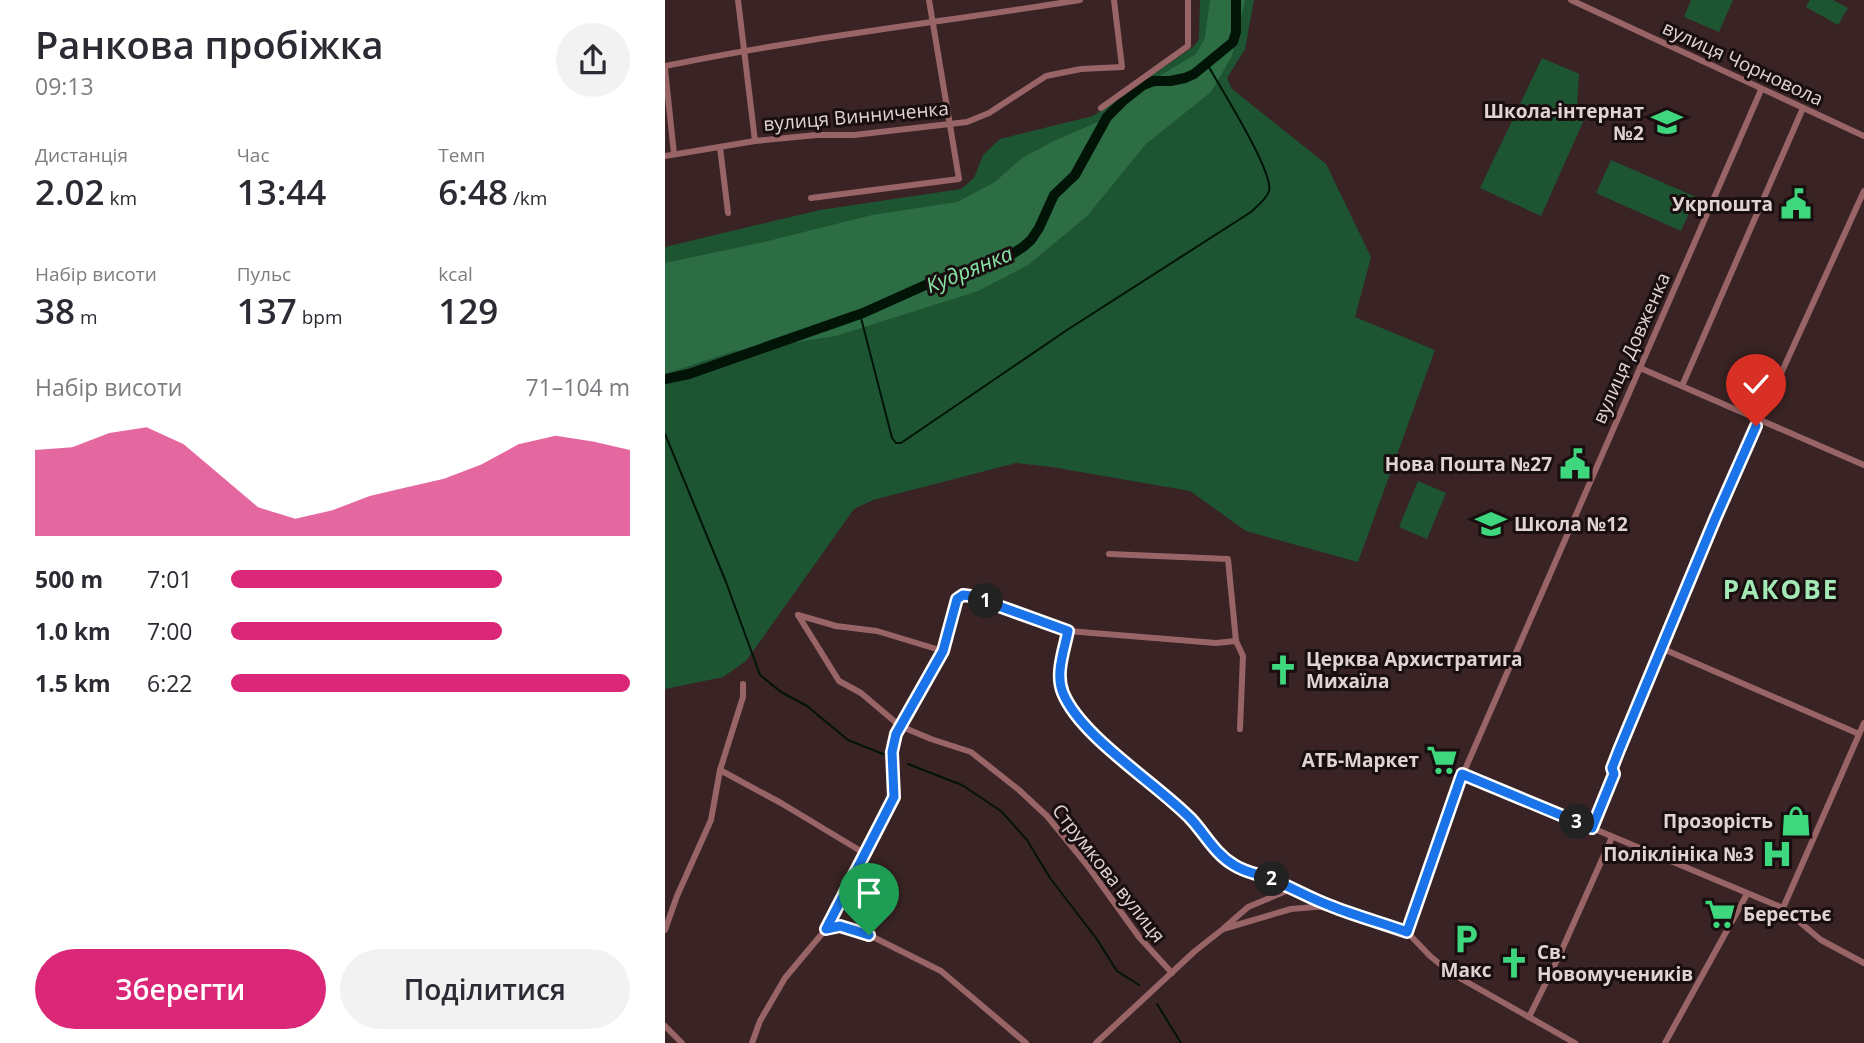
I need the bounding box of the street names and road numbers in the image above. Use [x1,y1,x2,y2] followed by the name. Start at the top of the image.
[1659,14,1827,112] street label: вулиця Чорновола
[762,95,950,137] street label: вулиця Винниченка
[1586,268,1676,428] street label: вулиця Довженка
[1047,798,1171,948] street label: Струмкова вулиця

